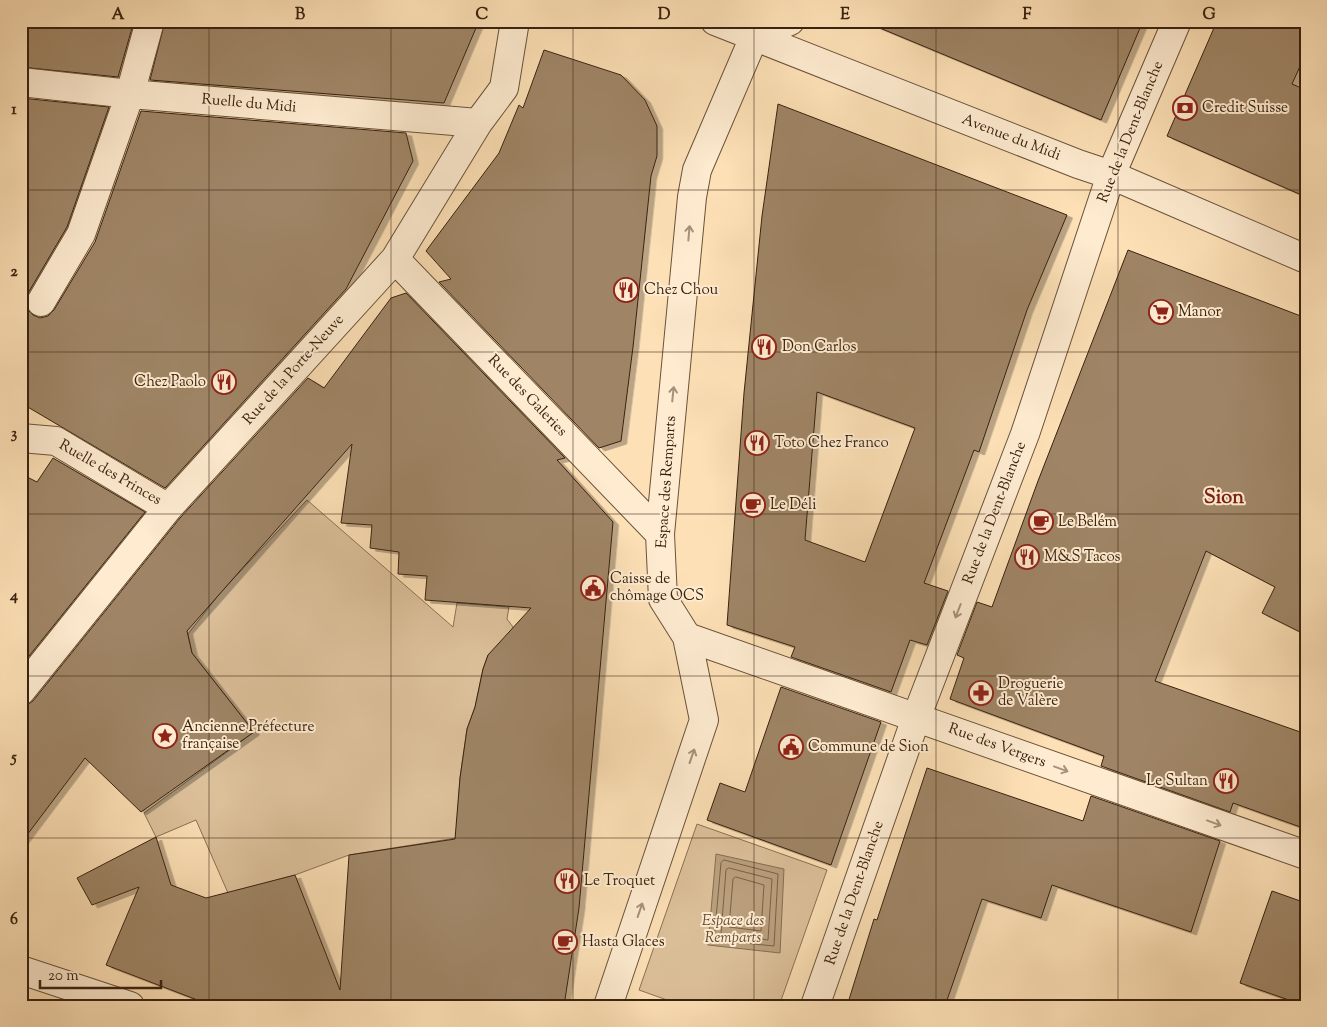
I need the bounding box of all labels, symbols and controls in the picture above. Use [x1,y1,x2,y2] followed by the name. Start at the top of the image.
[112,4,125,27] text: A
[295,4,305,27] text: B
[476,4,489,27] text: C
[658,4,671,27] text: D
[840,4,850,27] text: E
[1023,4,1032,27] text: F
[1202,4,1216,27] text: G
[1093,58,1169,206] street label: Rue de la Dent-Blanche
[201,89,297,119] street label: Ruelle du Midi
[1172,95,1198,121] bank icon: Credit Suisse
[1202,98,1288,119] place label: Credit Suisse
[11,99,17,122] text: 1
[959,110,1063,166] street label: Avenue du Midi
[684,225,694,241] one-way arrow
[10,261,18,284] text: 2
[613,277,639,303] restaurant icon: Chez Chou
[644,280,719,301] place label: Chez Chou
[1148,299,1174,325] supermarket icon: Manor
[1178,302,1222,323] place label: Manor
[239,310,349,430] street label: Rue de la Porte-Neuve
[751,334,777,360] restaurant icon: Don Carlos
[782,337,857,358] place label: Don Carlos
[482,350,572,442] street label: Rue des Galeries
[211,369,237,395] restaurant icon: Chez Paolo
[134,372,206,393] place label: Chez Paolo
[668,387,678,403] one-way arrow
[652,415,682,549] street label: Espace des Remparts
[11,423,18,446] text: 3
[744,430,770,456] restaurant icon: Toto Chez Franco
[774,433,889,454] place label: Toto Chez Franco
[55,435,165,511] street label: Ruelle des Princes
[958,439,1032,587] street label: Rue de la Dent-Blanche
[1204,484,1244,513] district label: Sion
[740,492,766,518] cafe icon: Le Déli
[770,495,816,516] place label: Le Déli
[1028,509,1054,535] cafe icon: Le Belém
[1058,512,1118,533] place label: Le Belém
[1014,544,1040,570] restaurant icon: M&S Tacos
[1044,547,1121,568] place label: M&S Tacos
[610,569,704,607] place label: Caisse de chômage OCS
[580,575,606,601] public building icon: Caisse de chômage OCS
[9,585,18,608] text: 4
[953,602,962,618] one-way arrow
[998,674,1063,712] place label: Droguerie de Valère
[968,680,994,706] pharmacy icon: Droguerie de Valère
[182,717,314,755] place label: Ancienne Préfecture française
[945,719,1049,773] street label: Rue des Vergers
[152,723,178,749] place icon: Ancienne Préfecture française
[778,734,804,760] public building icon: Commune de Sion
[808,737,929,758] place label: Commune de Sion
[9,747,17,770] text: 5
[687,748,697,764] one-way arrow
[1053,765,1069,774] one-way arrow
[1213,768,1239,794] restaurant icon: Le Sultan
[1146,771,1208,792] place label: Le Sultan
[820,818,890,968] street label: Rue de la Dent-Blanche
[1206,819,1222,828] one-way arrow
[554,868,580,894] restaurant icon: Le Troquet
[584,871,655,892] place label: Le Troquet
[636,902,645,918] one-way arrow
[10,909,18,932] text: 6
[702,911,764,949] park label: Espace des Remparts
[552,929,578,955] cafe icon: Hasta Glaces
[582,932,665,953] place label: Hasta Glaces
[40,957,161,989] scale bar
[48,966,79,987] text: 20 m

